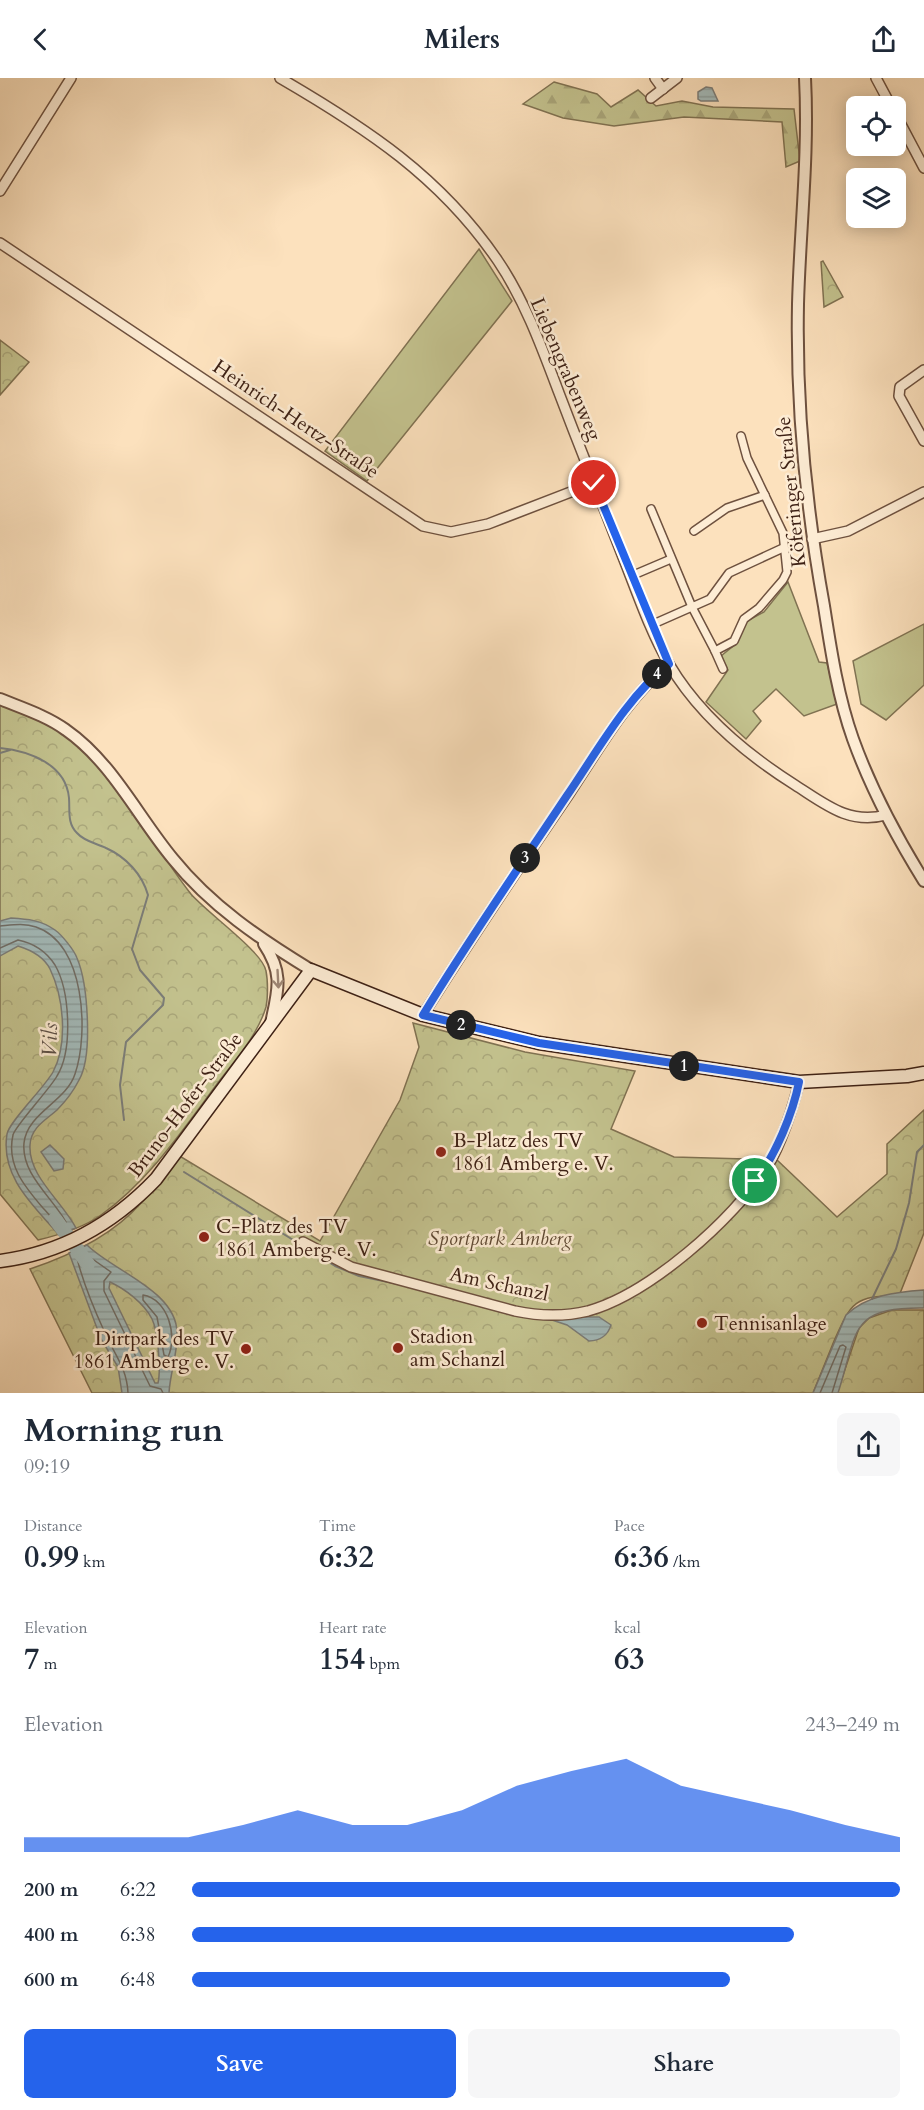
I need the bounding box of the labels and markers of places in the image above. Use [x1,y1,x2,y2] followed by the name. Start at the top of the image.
[568,457,619,508] pin
[642,659,672,689] pin: 4
[510,843,540,873] pin: 3
[446,1010,476,1040] pin: 2
[669,1051,699,1081] pin: 1
[453,1127,614,1177] place label: B-Platz des TV 1861 Amberg e. V.
[434,1145,448,1159] marker: B-Platz des TV 1861 Amberg e. V.
[729,1155,780,1206] pin
[216,1213,377,1263] place label: C-Platz des TV 1861 Amberg e. V.
[197,1230,211,1244] marker: C-Platz des TV 1861 Amberg e. V.
[714,1310,827,1337] place label: Tennisanlage
[695,1316,709,1330] marker: Tennisanlage
[410,1323,505,1373] place label: Stadion am Schanzl
[74,1325,234,1375] place label: Dirtpark des TV 1861 Amberg e. V.
[391,1341,405,1355] marker: Stadion am Schanzl
[239,1342,253,1356] marker: Dirtpark des TV 1861 Amberg e. V.

